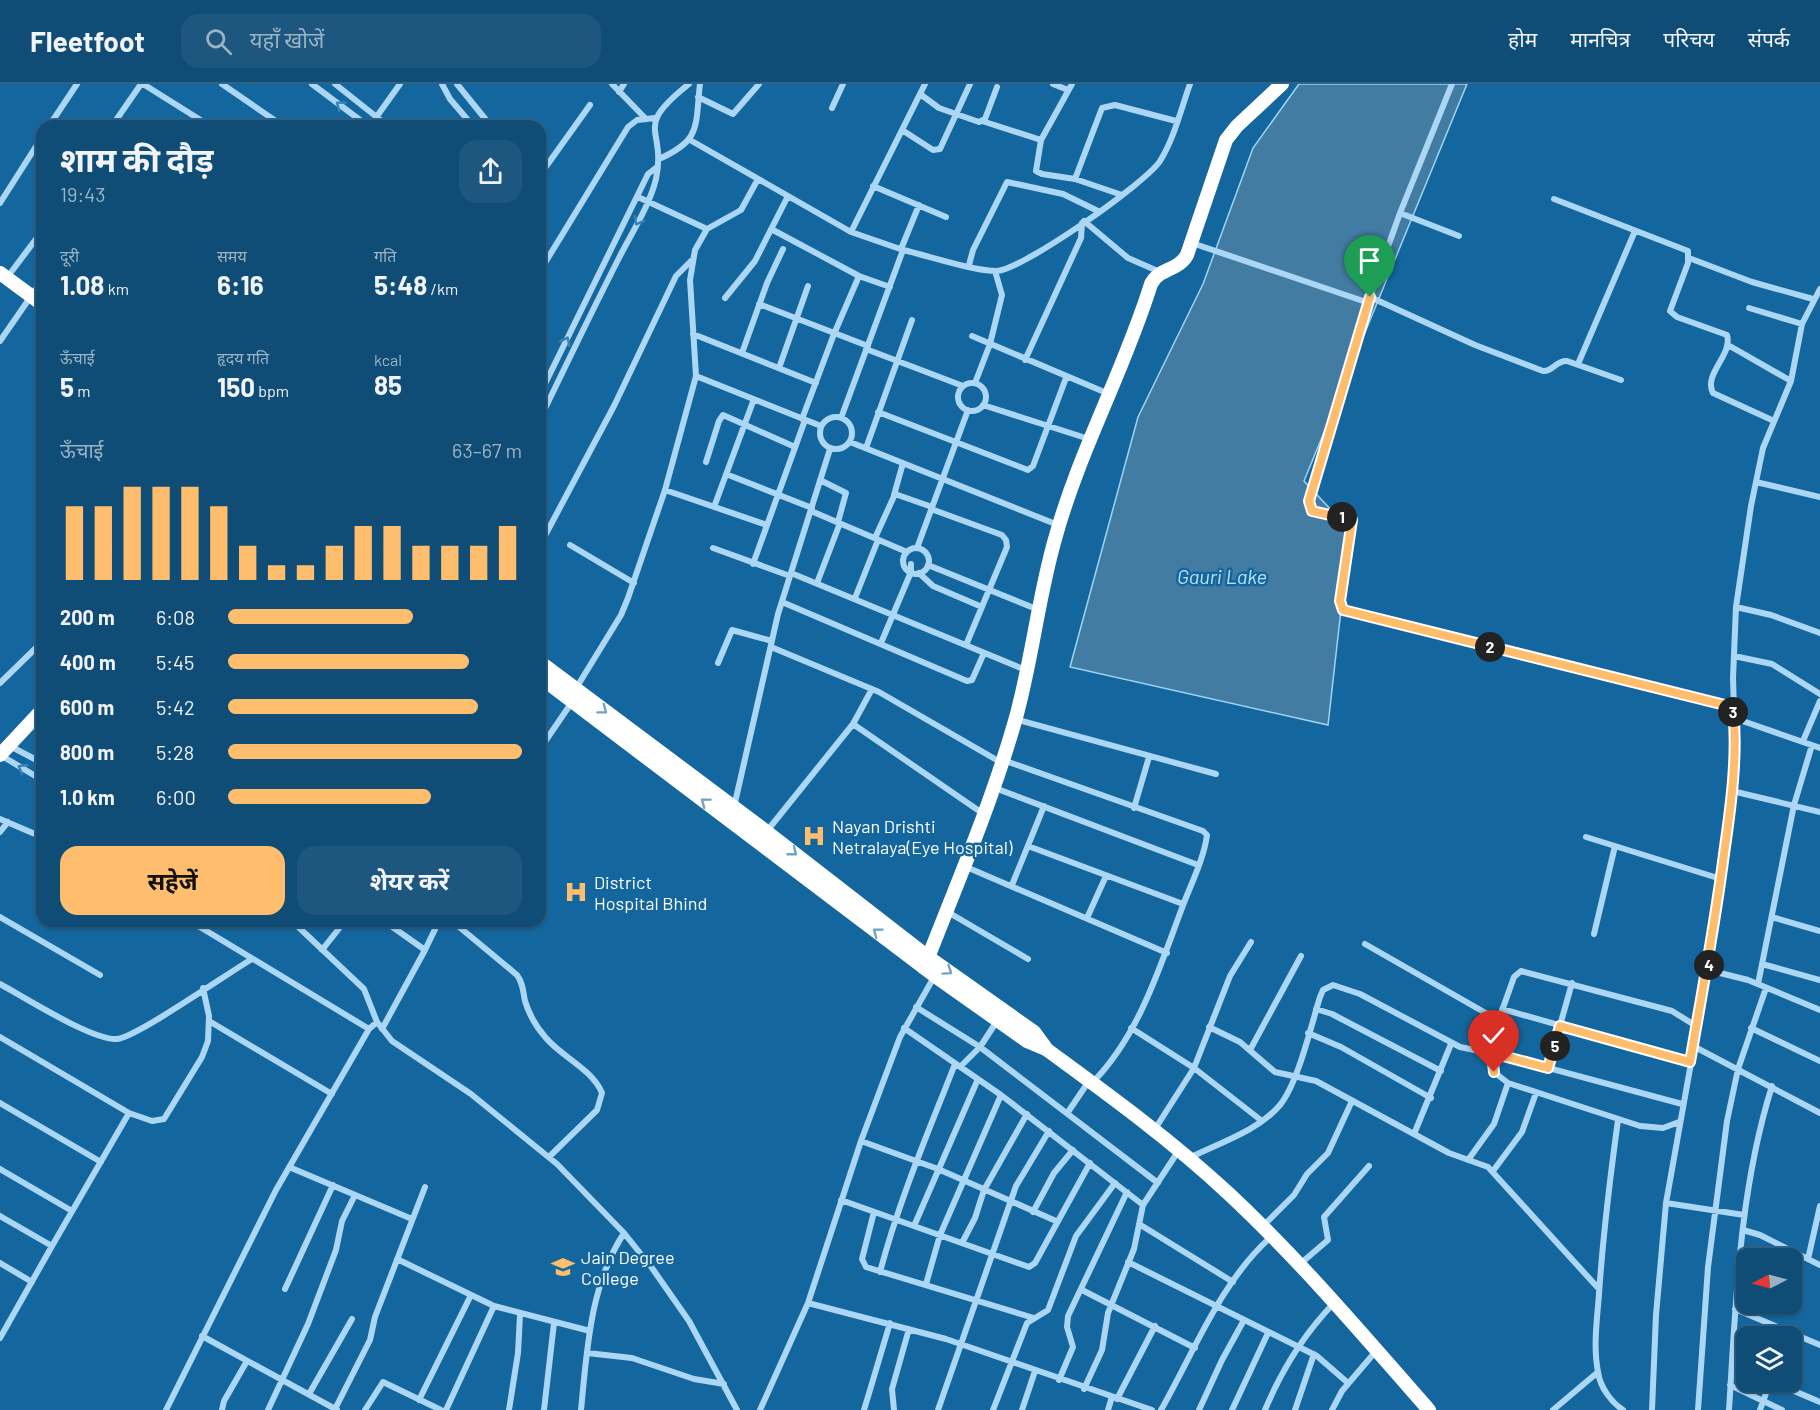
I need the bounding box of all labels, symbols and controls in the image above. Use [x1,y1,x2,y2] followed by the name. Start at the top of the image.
[181,14,601,68] search box
[30,24,145,58] text: Fleetfoot
[202,25,235,58] icon: search
[250,26,324,52] text: यहाँ खोजें
[1508,26,1537,51] text: होम
[1570,26,1630,51] text: मानचित्र
[1663,26,1715,51] text: परिचय
[1748,26,1790,51] text: संपर्क
[336,101,347,112] one-way arrow
[60,139,214,179] text: शाम की दौड़
[459,140,522,203] button: share
[60,182,106,206] text: 19:43
[634,215,645,226] one-way arrow
[1344,235,1395,297] pin
[1353,244,1386,277] icon: arrive
[60,246,79,265] text: दूरी
[217,246,247,265] text: समय
[374,246,396,265] text: गति
[60,269,104,300] text: 1.08
[217,269,264,300] text: 6:16
[374,269,427,300] text: 5:48
[104,279,129,298] text: km
[427,279,458,298] text: /km
[559,337,571,348] one-way arrow
[60,348,95,367] text: ऊँचाई
[217,348,269,367] text: हृदय गति
[374,350,402,369] text: kcal
[374,369,402,400] text: 85
[60,371,74,402] text: 5
[217,371,255,402] text: 150
[74,381,90,400] text: m
[255,381,289,400] text: bpm
[60,438,103,462] text: ऊँचाई
[452,438,522,462] text: 63–67 m
[1327,502,1357,532] pin: 1
[1339,507,1345,526] text: 1
[1177,564,1267,588] water label: Gauri Lake
[60,605,115,629] text: 200 m
[156,605,195,629] text: 6:08
[1475,632,1505,662] pin: 2
[1486,637,1494,656] text: 2
[60,650,116,674] text: 400 m
[156,650,194,674] text: 5:45
[60,695,114,719] text: 600 m
[156,695,195,719] text: 5:42
[1718,697,1748,727] pin: 3
[1729,702,1737,721] text: 3
[597,703,608,714] one-way arrow
[60,740,114,764] text: 800 m
[156,740,194,764] text: 5:28
[18,763,28,775] one-way arrow
[60,785,115,809] text: 1.0 km
[156,785,196,809] text: 6:00
[700,799,711,810] one-way arrow
[832,815,1013,858] place label: Nayan Drishti Netralaya(Eye Hospital)
[801,823,827,849] hospital icon: Nayan Drishti Netralaya(Eye Hospital)
[786,845,797,856] one-way arrow
[60,846,285,915] button: सहेजें
[297,846,522,915] button: शेयर करें
[594,871,707,914] place label: District Hospital Bhind
[563,879,589,905] hospital icon: District Hospital Bhind
[873,929,884,940] one-way arrow
[1694,950,1724,980] pin: 4
[1704,955,1714,974] text: 4
[941,964,952,975] one-way arrow
[1468,1010,1519,1072] pin
[1477,1019,1510,1052] icon: check
[1540,1031,1570,1061] pin: 5
[1551,1036,1559,1055] text: 5
[581,1246,674,1289] place label: Jain Degree College
[1736,1248,1802,1314] north arrow
[1736,1248,1802,1392] map controls
[550,1254,576,1280] school or university icon: Jain Degree College
[1736,1326,1802,1392] button: layers

